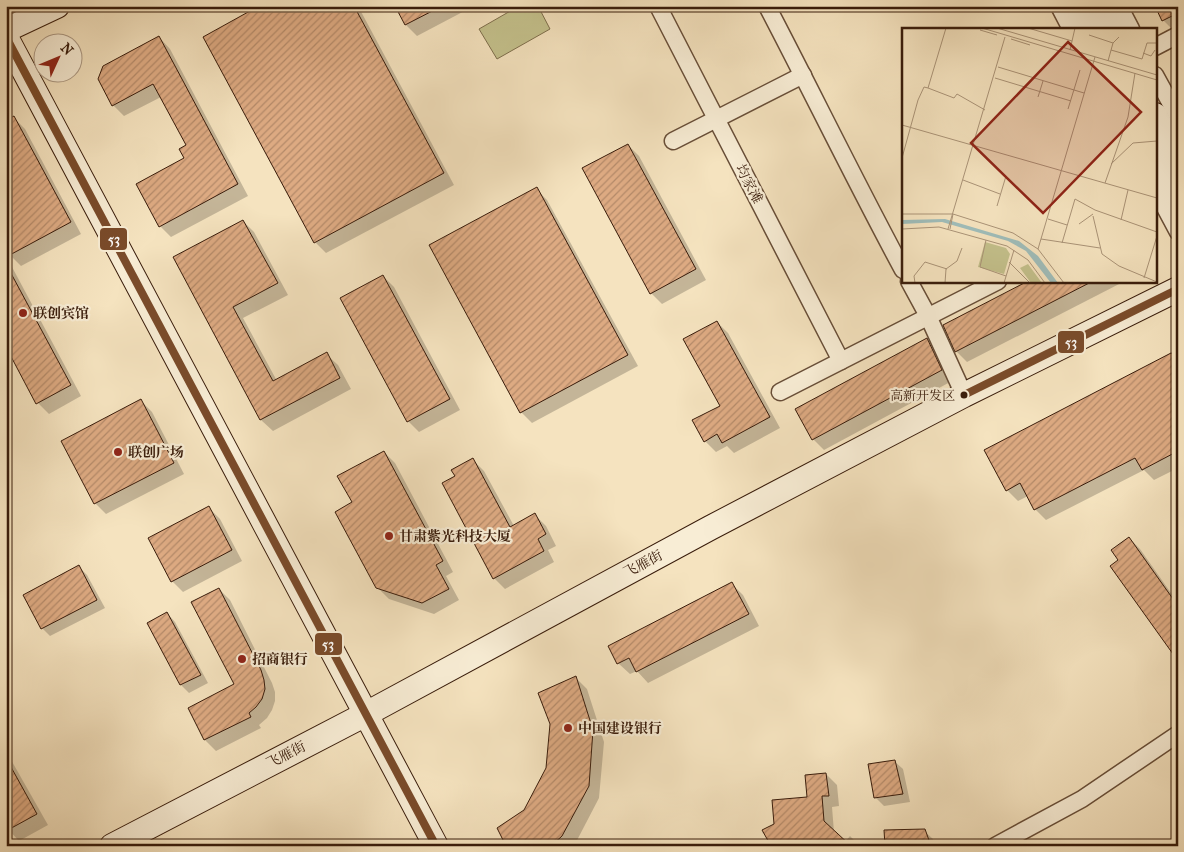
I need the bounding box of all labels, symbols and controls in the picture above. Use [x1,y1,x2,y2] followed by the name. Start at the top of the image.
[902,28,1156,282] inset map
[32,32,82,82] north arrow
[57,40,77,59] text: N
[732,161,766,207] street label: 均家滩
[99,227,128,251] line badge: 53
[108,231,120,248] text: 53
[33,305,89,322] place label: 联创宾馆
[17,307,29,319] marker: 联创宾馆
[1057,330,1085,354] line badge: 53
[1065,334,1077,351] text: 53
[890,388,955,403] place label: 高新开发区
[959,390,969,400] marker: 高新开发区
[128,444,184,461] place label: 联创广场
[112,446,124,458] marker: 联创广场
[399,528,511,545] place label: 甘肃紫光科技大厦
[383,530,395,542] marker: 甘肃紫光科技大厦
[620,547,666,581] street label: 飞雁街
[314,632,343,656] line badge: 53
[322,636,334,653] text: 53
[252,651,308,668] place label: 招商银行
[236,653,248,665] marker: 招商银行
[578,720,662,737] place label: 中国建设银行
[562,722,574,734] marker: 中国建设银行
[263,738,309,772] street label: 飞雁街

